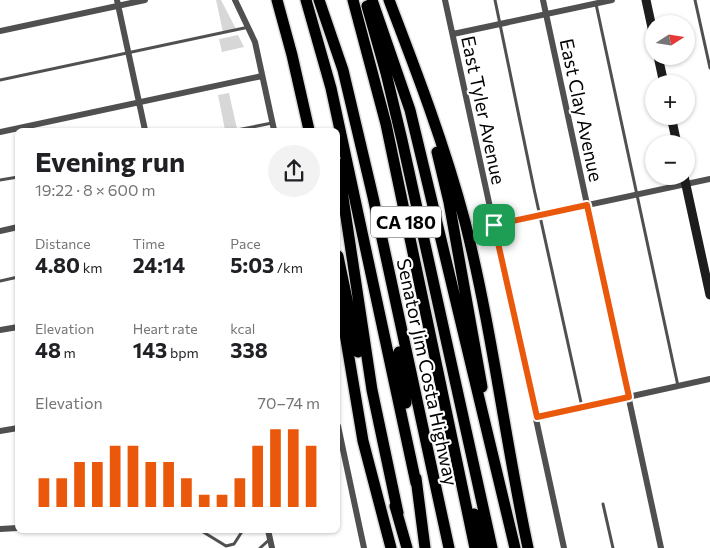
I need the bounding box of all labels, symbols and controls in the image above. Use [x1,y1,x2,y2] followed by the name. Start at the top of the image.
[645,15,695,65] north arrow
[645,15,695,185] map controls
[457,34,511,186] street label: East Tyler Avenue
[556,36,608,184] street label: East Clay Avenue
[645,75,695,125] button: +
[645,135,695,185] button: −
[35,144,185,178] text: Evening run
[268,145,320,197] button: share
[35,180,156,199] text: 19:22 · 8 × 600 m
[473,204,515,246] pin
[371,206,441,238] road number: CA 180
[480,211,508,239] icon: arrive
[35,235,91,252] text: Distance
[133,235,165,252] text: Time
[230,235,261,252] text: Pace
[35,252,80,277] text: 4.80
[133,252,185,277] text: 24:14
[230,252,274,277] text: 5:03
[393,256,463,488] street label: Senator Jim Costa Highway
[80,259,103,276] text: km
[274,259,303,276] text: /km
[35,320,94,337] text: Elevation
[133,320,198,337] text: Heart rate
[230,320,255,337] text: kcal
[35,337,61,362] text: 48
[133,337,167,362] text: 143
[230,337,268,362] text: 338
[61,344,76,361] text: m
[167,344,199,361] text: bpm
[35,393,103,412] text: Elevation
[258,393,320,412] text: 70–74 m

